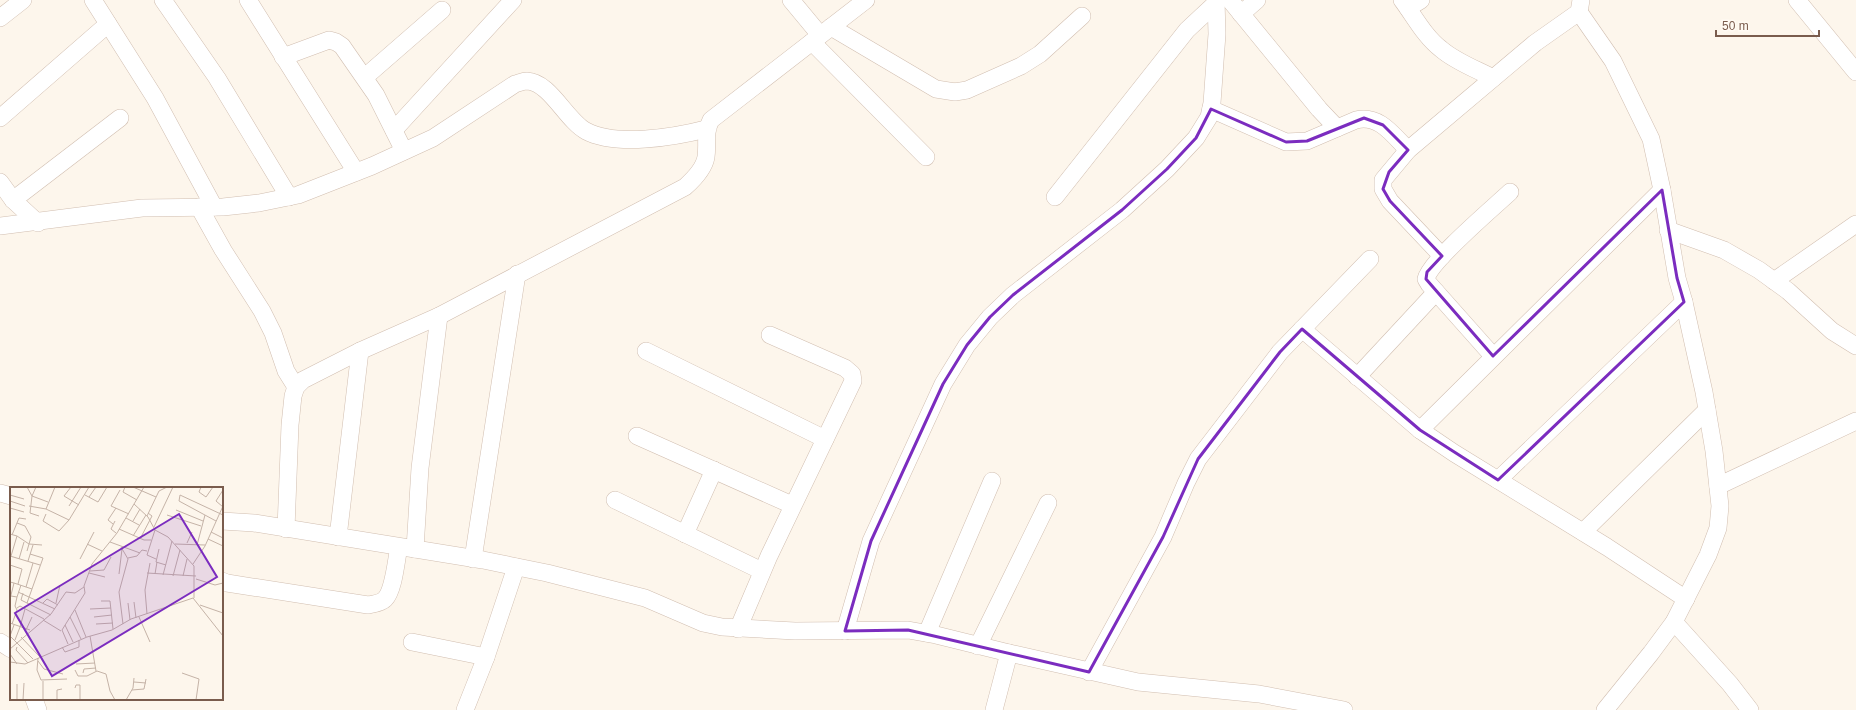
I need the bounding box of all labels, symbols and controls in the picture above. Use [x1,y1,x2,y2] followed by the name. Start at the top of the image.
[1716,12,1819,38] scale bar
[1722,19,1749,33] text: 50 m
[10,487,223,700] inset map

